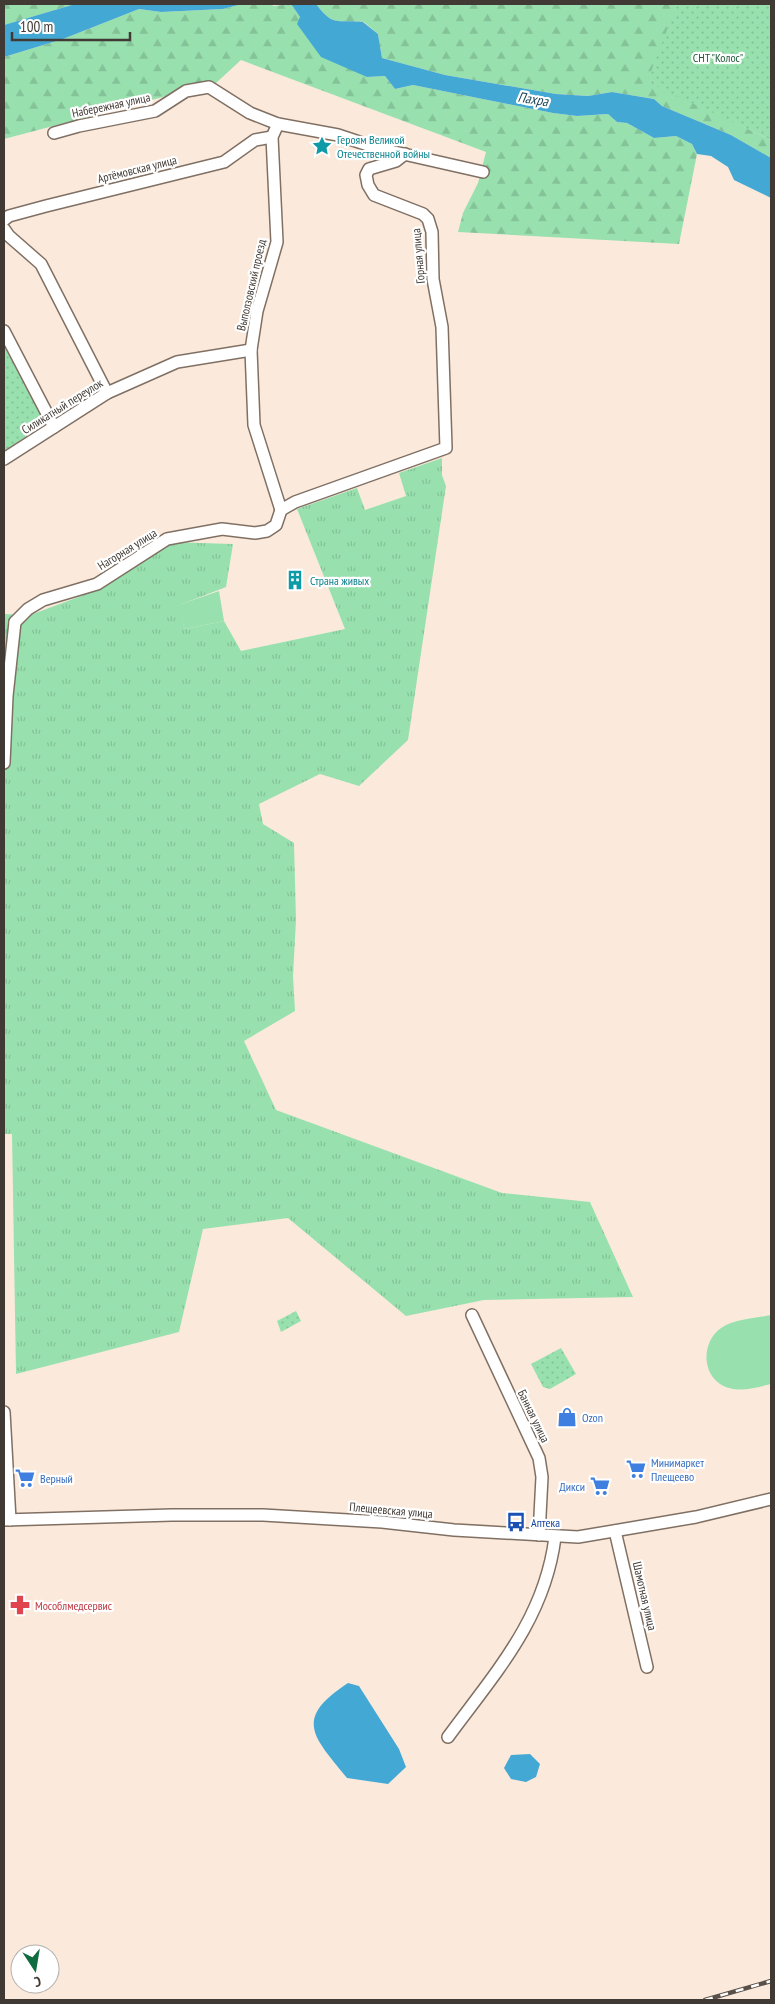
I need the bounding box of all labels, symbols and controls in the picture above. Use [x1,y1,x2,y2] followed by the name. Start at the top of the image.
[12,10,130,42] scale bar
[20,17,53,36] text: 100 m
[693,50,743,65] park label: СНТ "Колос"
[517,88,551,110] water label: Пахра
[70,89,152,121] street label: Набережная улица
[337,132,430,161] place label: Героям Великой Отечественной войны
[311,135,333,157] place icon: Героям Великой Отечественной войны
[96,152,178,186] street label: Артёмовская улица
[408,228,428,284] street label: Горная улица
[233,237,269,332] street label: Выползовский проезд
[19,375,106,437] street label: Силикатный переулок
[95,525,159,573] street label: Нагорная улица
[284,569,306,591] building icon: Страна живых
[310,573,369,588] place label: Страна живых
[515,1387,553,1445] street label: Банная улица
[556,1406,578,1428] shop icon: Ozon
[582,1410,603,1425] place label: Ozon
[651,1455,704,1484] place label: Минимаркет Плещеево
[625,1458,647,1480] supermarket icon: Минимаркет Плещеево
[14,1467,36,1489] supermarket icon: Верный
[40,1471,73,1486] place label: Верный
[589,1475,611,1497] supermarket icon: Дикси
[559,1479,585,1494] place label: Дикси
[349,1499,433,1521] street label: Плещеевская улица
[505,1511,527,1533] bus stop icon: Аптека
[531,1515,560,1530] place label: Аптека
[630,1560,660,1632] street label: Шамотная улица
[9,1594,31,1616] pharmacy icon: Мособлмедсервис
[35,1598,113,1613] place label: Мособлмедсервис
[10,1944,60,1994] north arrow
[32,1972,43,1991] text: С

